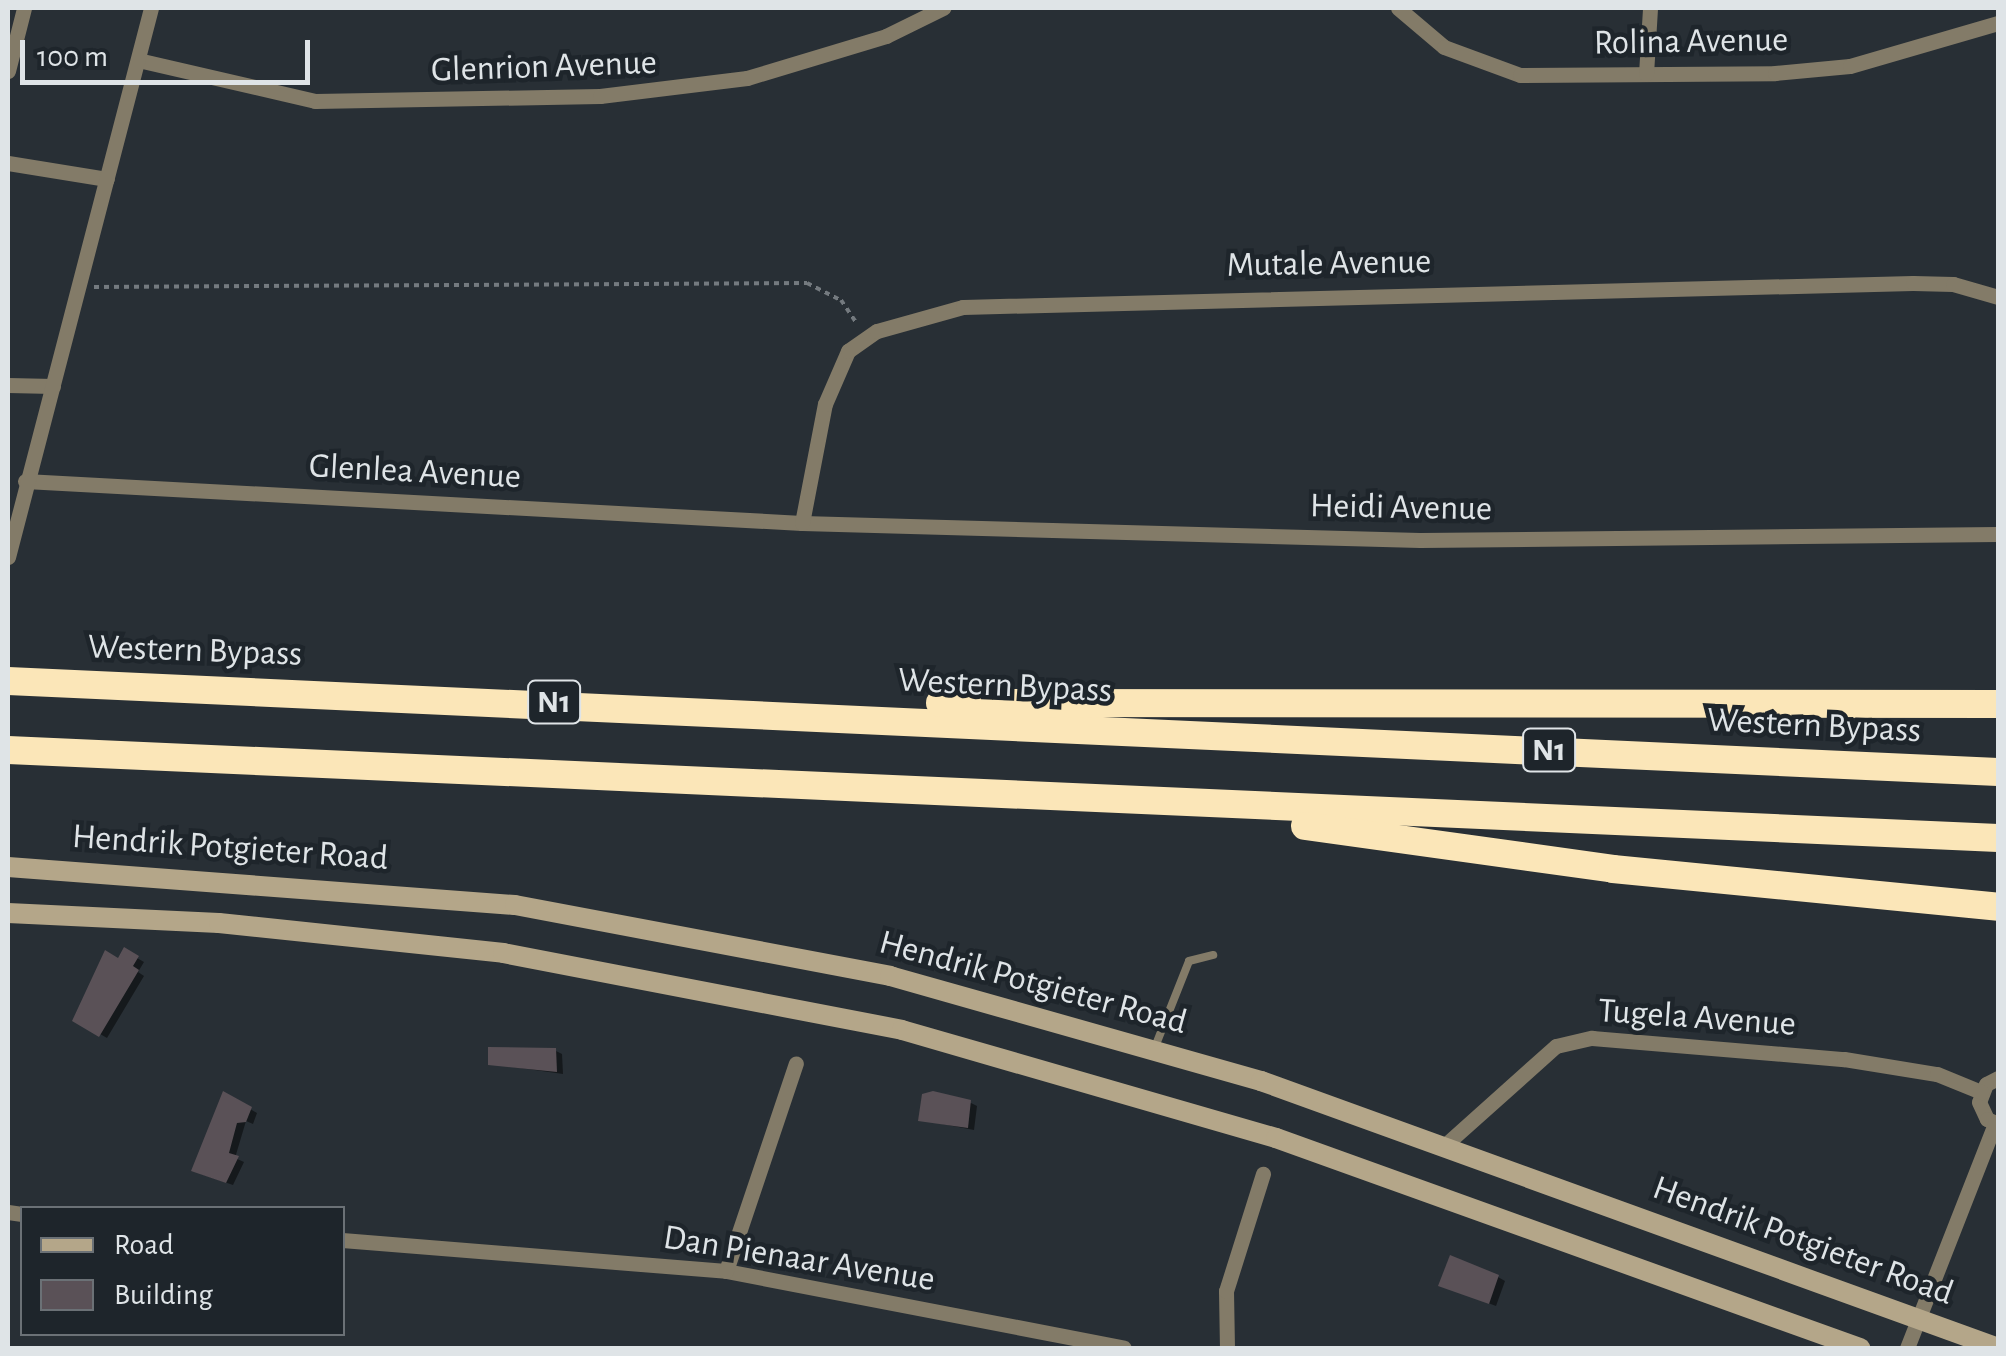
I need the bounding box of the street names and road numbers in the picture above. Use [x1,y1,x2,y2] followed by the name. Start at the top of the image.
[1593,19,1789,65] street label: Rolina Avenue
[431,42,657,92] street label: Glenrion Avenue
[1226,241,1432,287] street label: Mutale Avenue
[308,445,522,499] street label: Glenlea Avenue
[1310,485,1492,531] street label: Heidi Avenue
[87,626,303,676] street label: Western Bypass
[897,659,1113,713] street label: Western Bypass
[526,675,582,729] road number: N1
[1706,699,1922,753] street label: Western Bypass
[1522,723,1576,777] road number: N1
[71,816,389,880] street label: Hendrik Potgieter Road
[875,922,1191,1044] street label: Hendrik Potgieter Road
[1597,990,1797,1046] street label: Tugela Avenue
[1647,1167,1959,1315] street label: Hendrik Potgieter Road
[660,1217,938,1301] street label: Dan Pienaar Avenue

